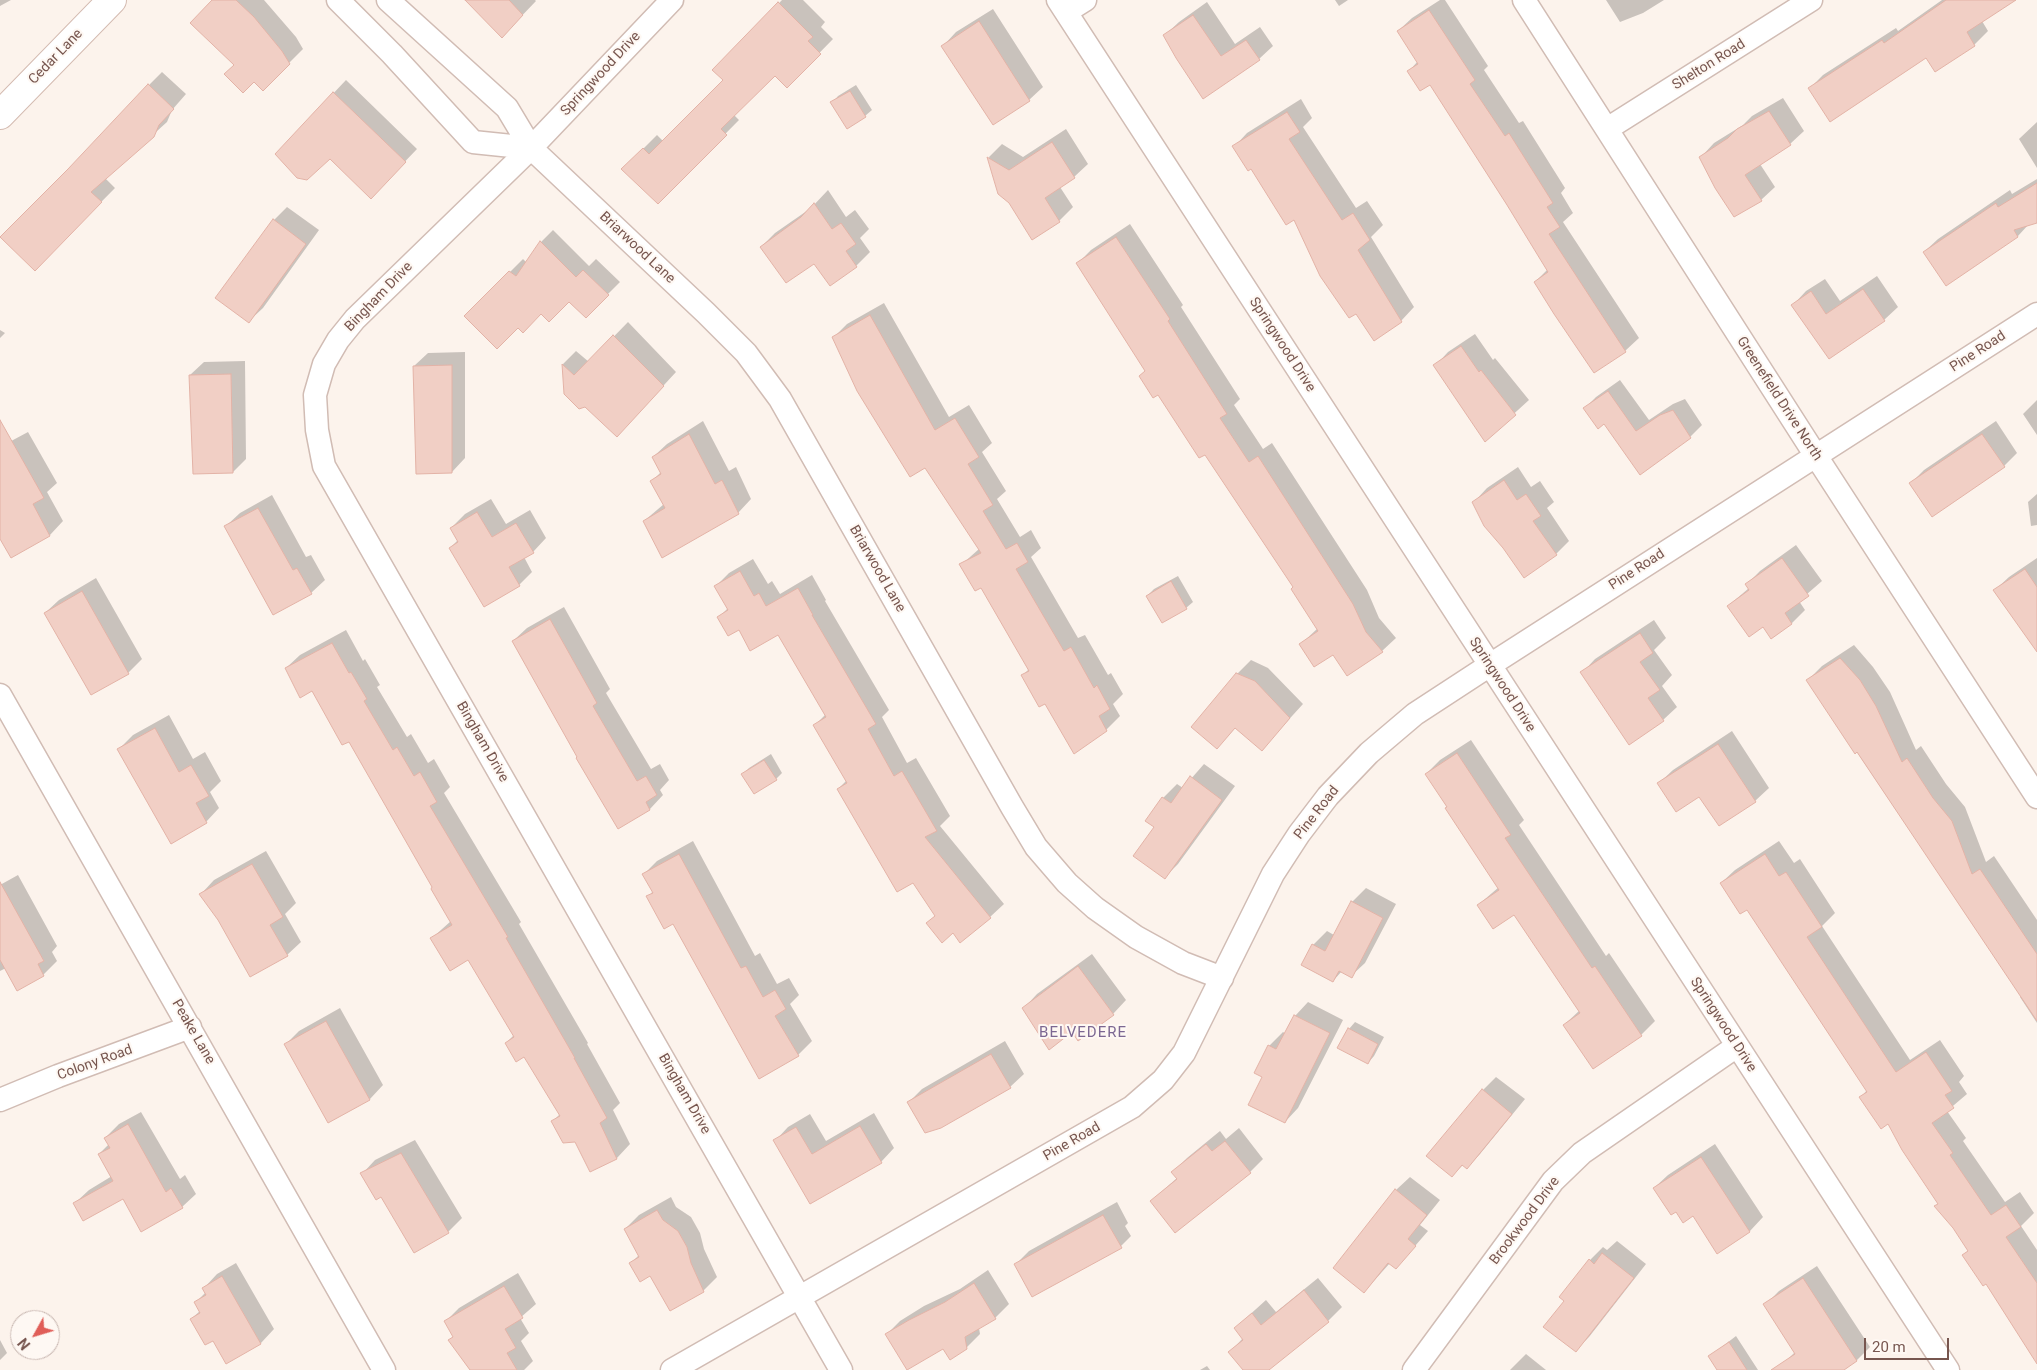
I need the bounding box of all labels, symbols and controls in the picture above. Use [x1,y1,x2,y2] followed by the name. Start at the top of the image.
[25,26,87,88] street label: Cedar Lane
[558,28,644,120] street label: Springwood Drive
[1670,36,1748,94] street label: Shelton Road
[596,209,678,287] street label: Briarwood Lane
[342,259,416,335] street label: Bingham Drive
[1245,295,1319,395] street label: Springwood Drive
[1947,328,2009,376] street label: Pine Road
[1733,334,1825,464] street label: Greenefield Drive North
[845,523,909,615] street label: Briarwood Lane
[1606,546,1668,594] street label: Pine Road
[1465,635,1539,735] street label: Springwood Drive
[452,699,512,785] street label: Bingham Drive
[1291,783,1343,843] street label: Pine Road
[1686,975,1760,1075] street label: Springwood Drive
[168,997,218,1067] street label: Peake Lane
[1038,1024,1128,1042] district label: BELVEDERE
[55,1042,135,1084] street label: Colony Road
[654,1051,714,1137] street label: Bingham Drive
[1041,1119,1103,1165] street label: Pine Road
[1486,1174,1564,1268] street label: Brookwood Drive
[10,1310,60,1360] north arrow
[1867,1328,1952,1360] scale bar
[15,1335,33,1353] text: N
[1872,1338,1906,1356] text: 20 m

